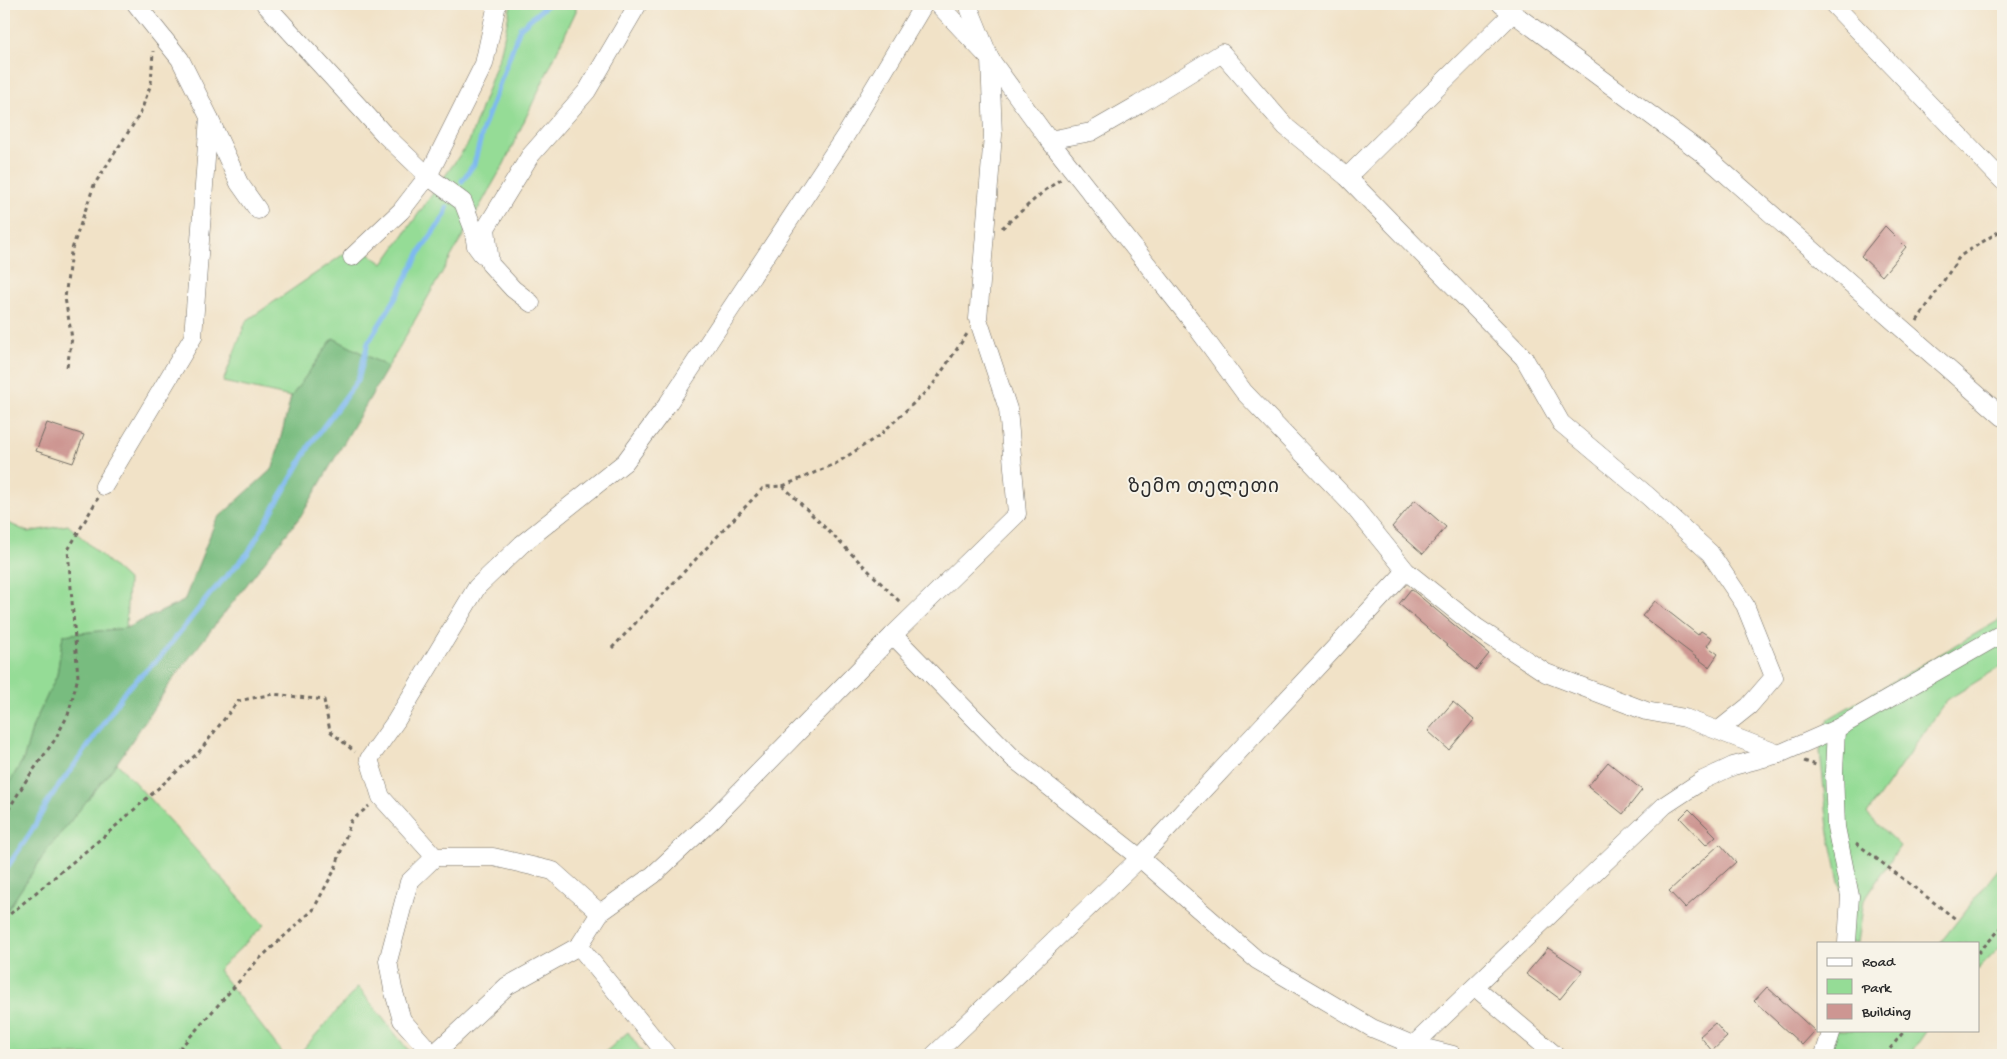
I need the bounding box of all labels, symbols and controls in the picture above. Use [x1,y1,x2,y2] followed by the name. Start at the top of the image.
[1128,477,1280,500] district label: ზემო თელეთი
[1817,942,1980,1032] legend
[1862,954,1896,972] text: Road
[1861,980,1892,998] text: Park
[1861,1004,1911,1022] text: Building

